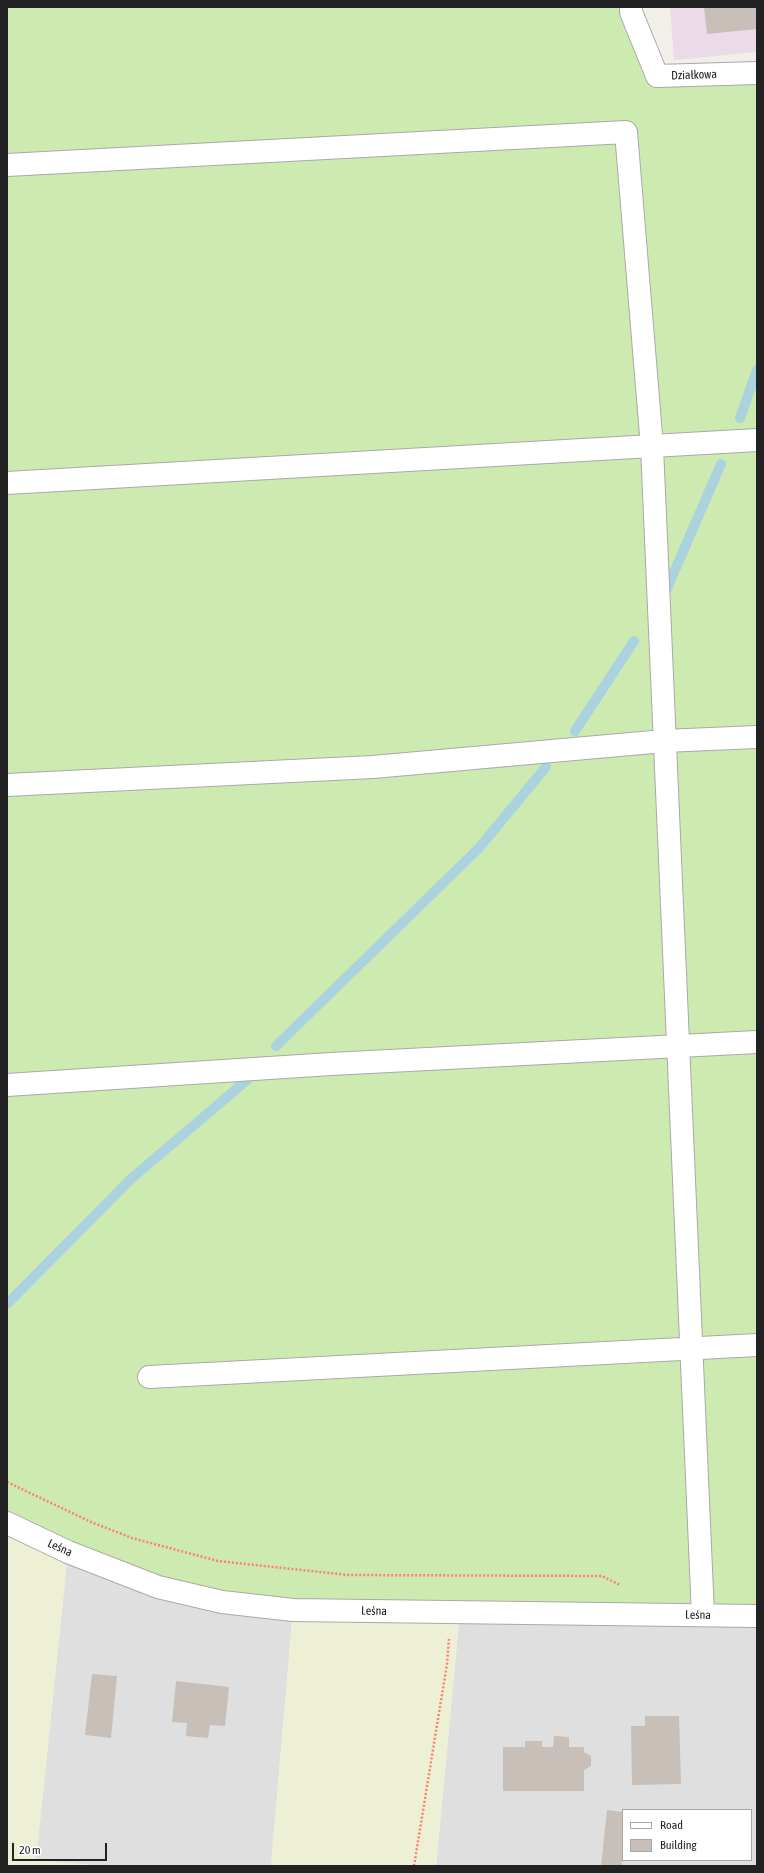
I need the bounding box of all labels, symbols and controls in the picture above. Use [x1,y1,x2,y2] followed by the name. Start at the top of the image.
[671,67,717,83] street label: Działkowa
[45,1536,75,1560] street label: Leśna
[361,1604,387,1618] street label: Leśna
[685,1608,711,1622] street label: Leśna
[622,1809,752,1861] legend
[660,1818,683,1832] text: Road
[14,1835,109,1861] scale bar
[660,1838,697,1852] text: Building
[19,1843,41,1857] text: 20 m

